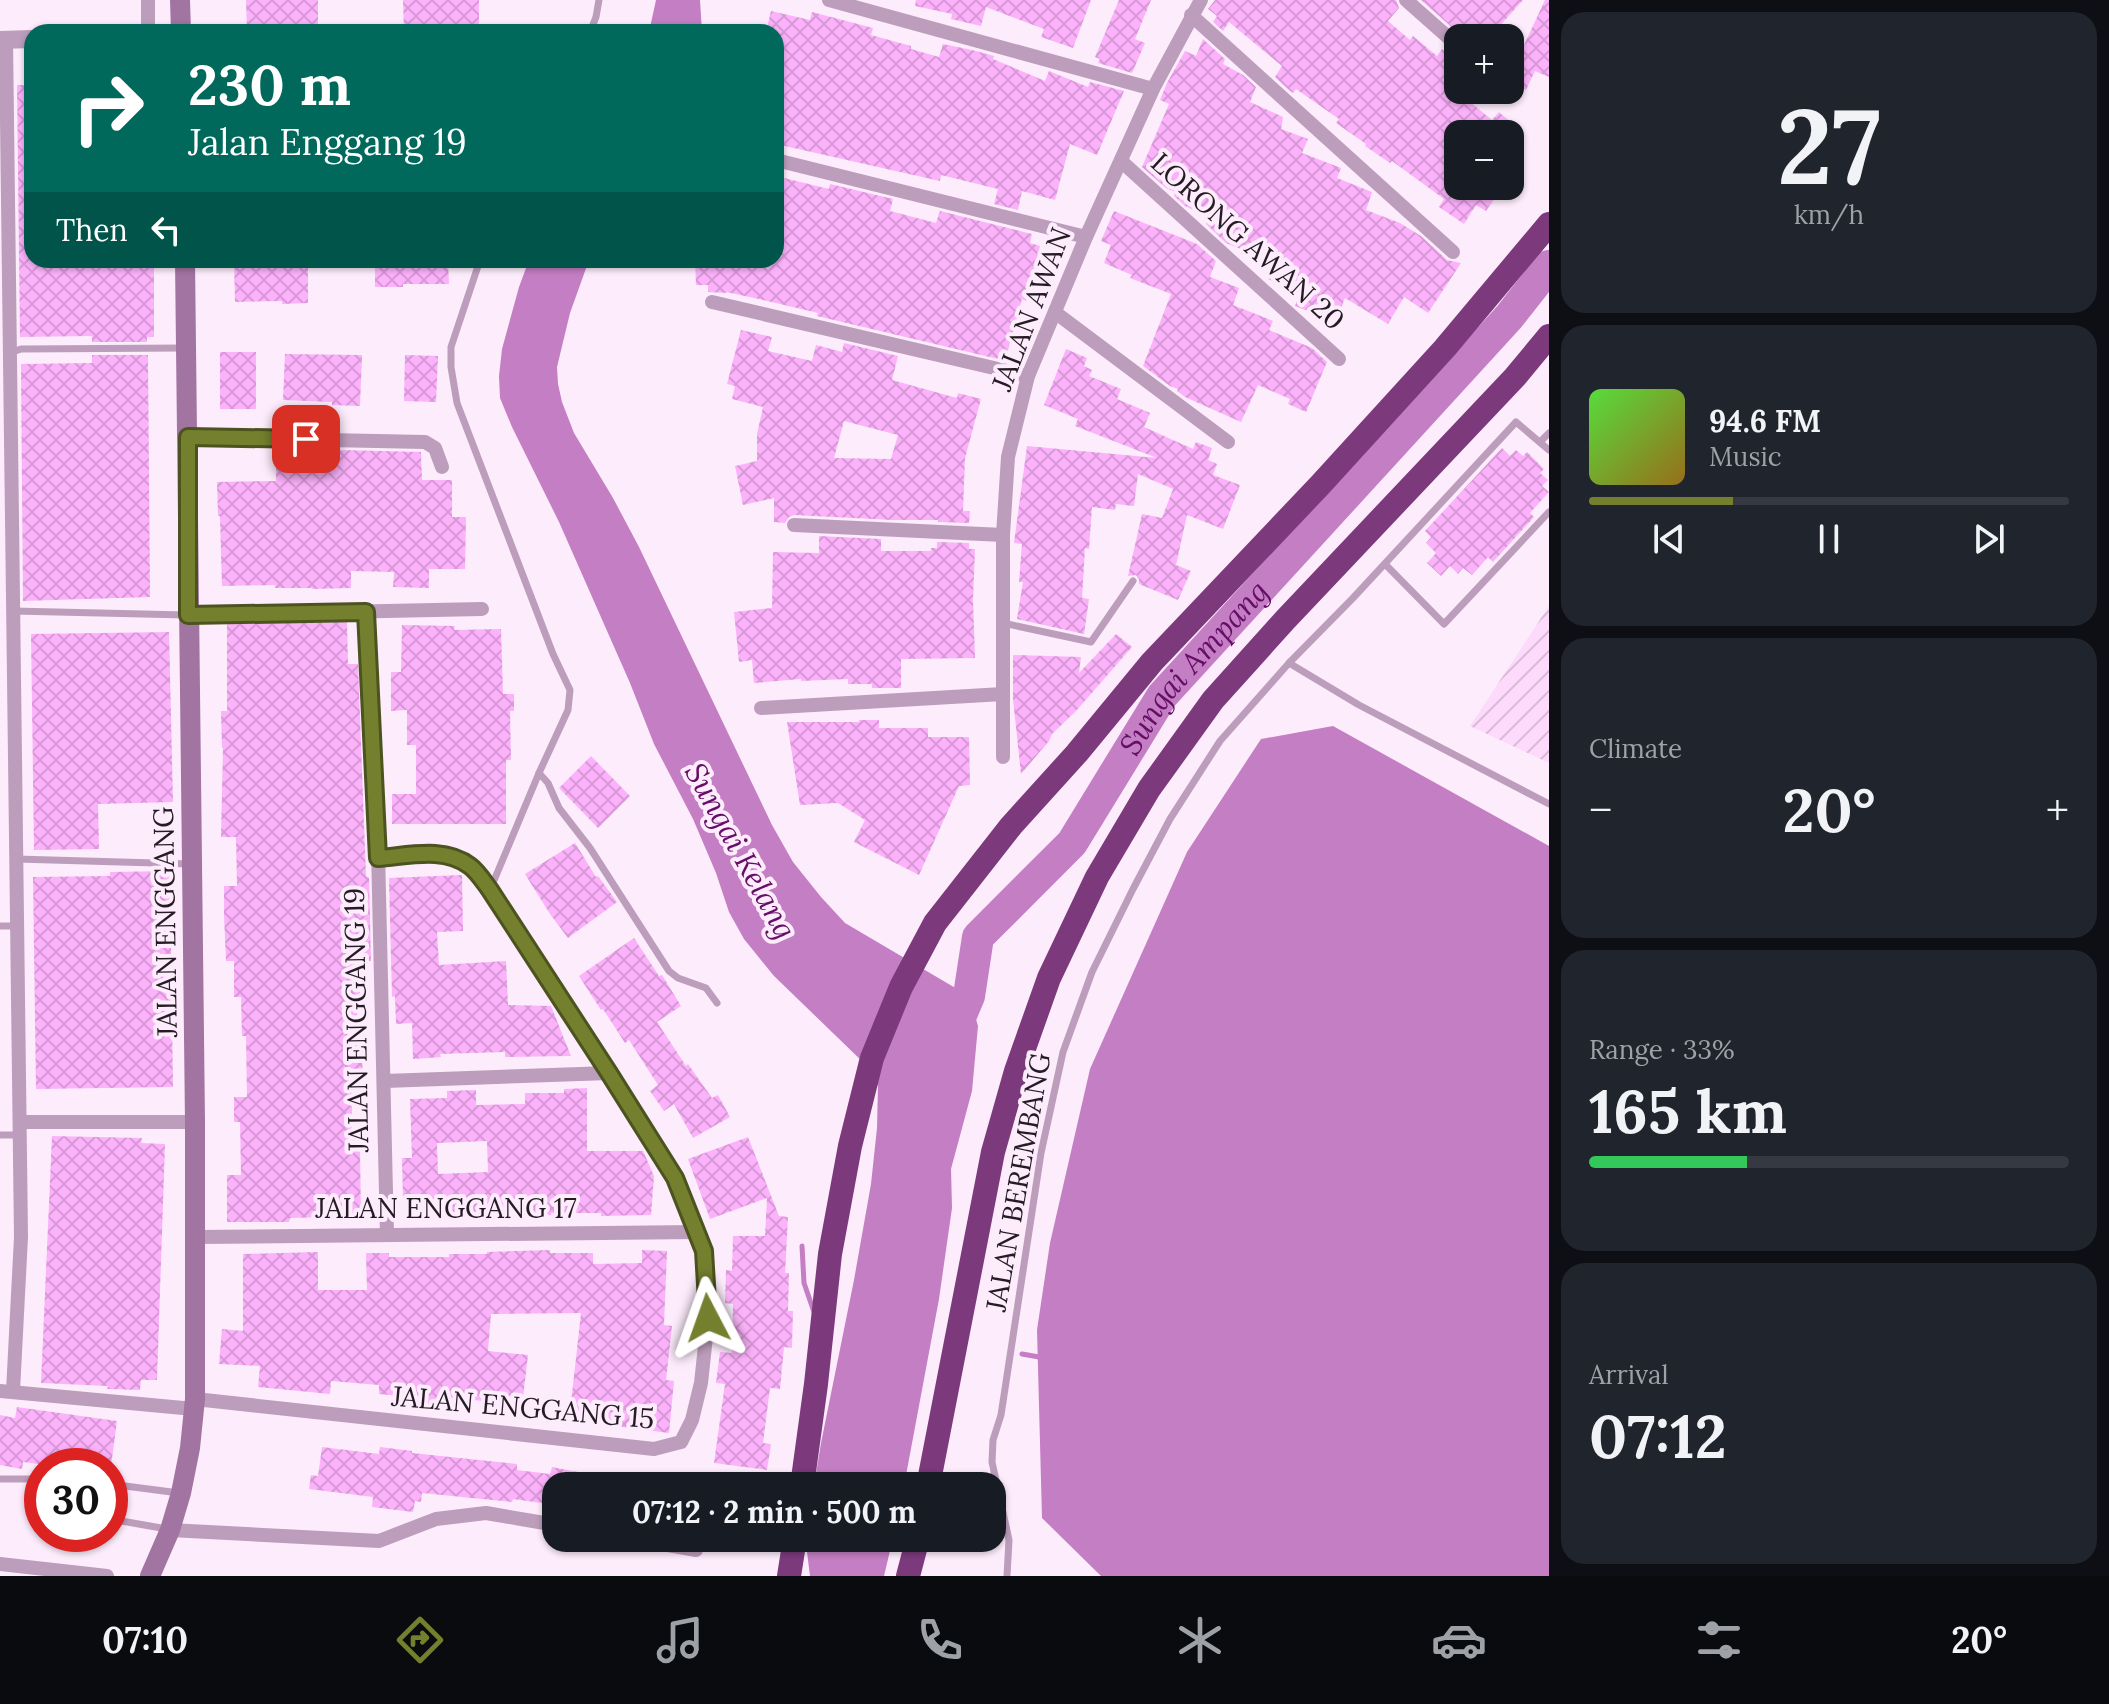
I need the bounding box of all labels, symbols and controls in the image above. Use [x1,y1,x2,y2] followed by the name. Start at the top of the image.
[1444,24,1524,200] map controls
[1444,24,1524,104] button: +
[188,49,351,120] text: 230 m
[56,56,160,160] icon: right
[1777,79,1881,212] text: 27
[188,119,467,165] text: Jalan Enggang 19
[1444,120,1524,200] button: −
[1144,144,1352,338] street label: LORONG AWAN 20
[1794,198,1864,231] text: km/h
[144,208,188,252] icon: left
[56,211,128,249] text: Then
[983,222,1079,397] street label: JALAN AWAN
[1709,402,1821,440] text: 94.6 FM
[272,405,340,473] pin
[284,417,328,461] icon: arrive
[1709,440,1782,473] text: Music
[1647,517,1691,561] icon: previous
[1807,517,1851,561] icon: pause
[1967,517,2011,561] icon: next
[1111,572,1276,762] water label: Sungai Ampang
[1589,732,1682,765] text: Climate
[677,756,805,945] water label: Sungai Kelang
[1782,772,1876,848] text: 20°
[1589,782,1612,838] text: −
[2046,782,2069,838] text: +
[145,806,185,1039] street label: JALAN ENGGANG
[336,887,376,1154] street label: JALAN ENGGANG 19
[1589,1033,1735,1066] text: Range · 33%
[977,1050,1058,1315] street label: JALAN BEREMBANG
[1589,1073,1787,1149] text: 165 km
[314,1190,577,1226] street label: JALAN ENGGANG 17
[666,1276,750,1360] position arrow
[1589,1358,1668,1391] text: Arrival
[389,1377,656,1436] street label: JALAN ENGGANG 15
[1589,1398,1727,1474] text: 07:12
[24,1448,128,1552] speed limit sign: 30
[632,1493,916,1531] text: 07:12 · 2 min · 500 m
[392,1612,448,1668] icon: directions
[652,1612,708,1668] icon: music
[912,1612,968,1668] icon: phone
[1172,1612,1228,1668] icon: climate
[1431,1612,1487,1668] icon: car
[1691,1612,1747,1668] icon: filters
[102,1617,188,1663] text: 07:10
[1951,1617,2007,1663] text: 20°

